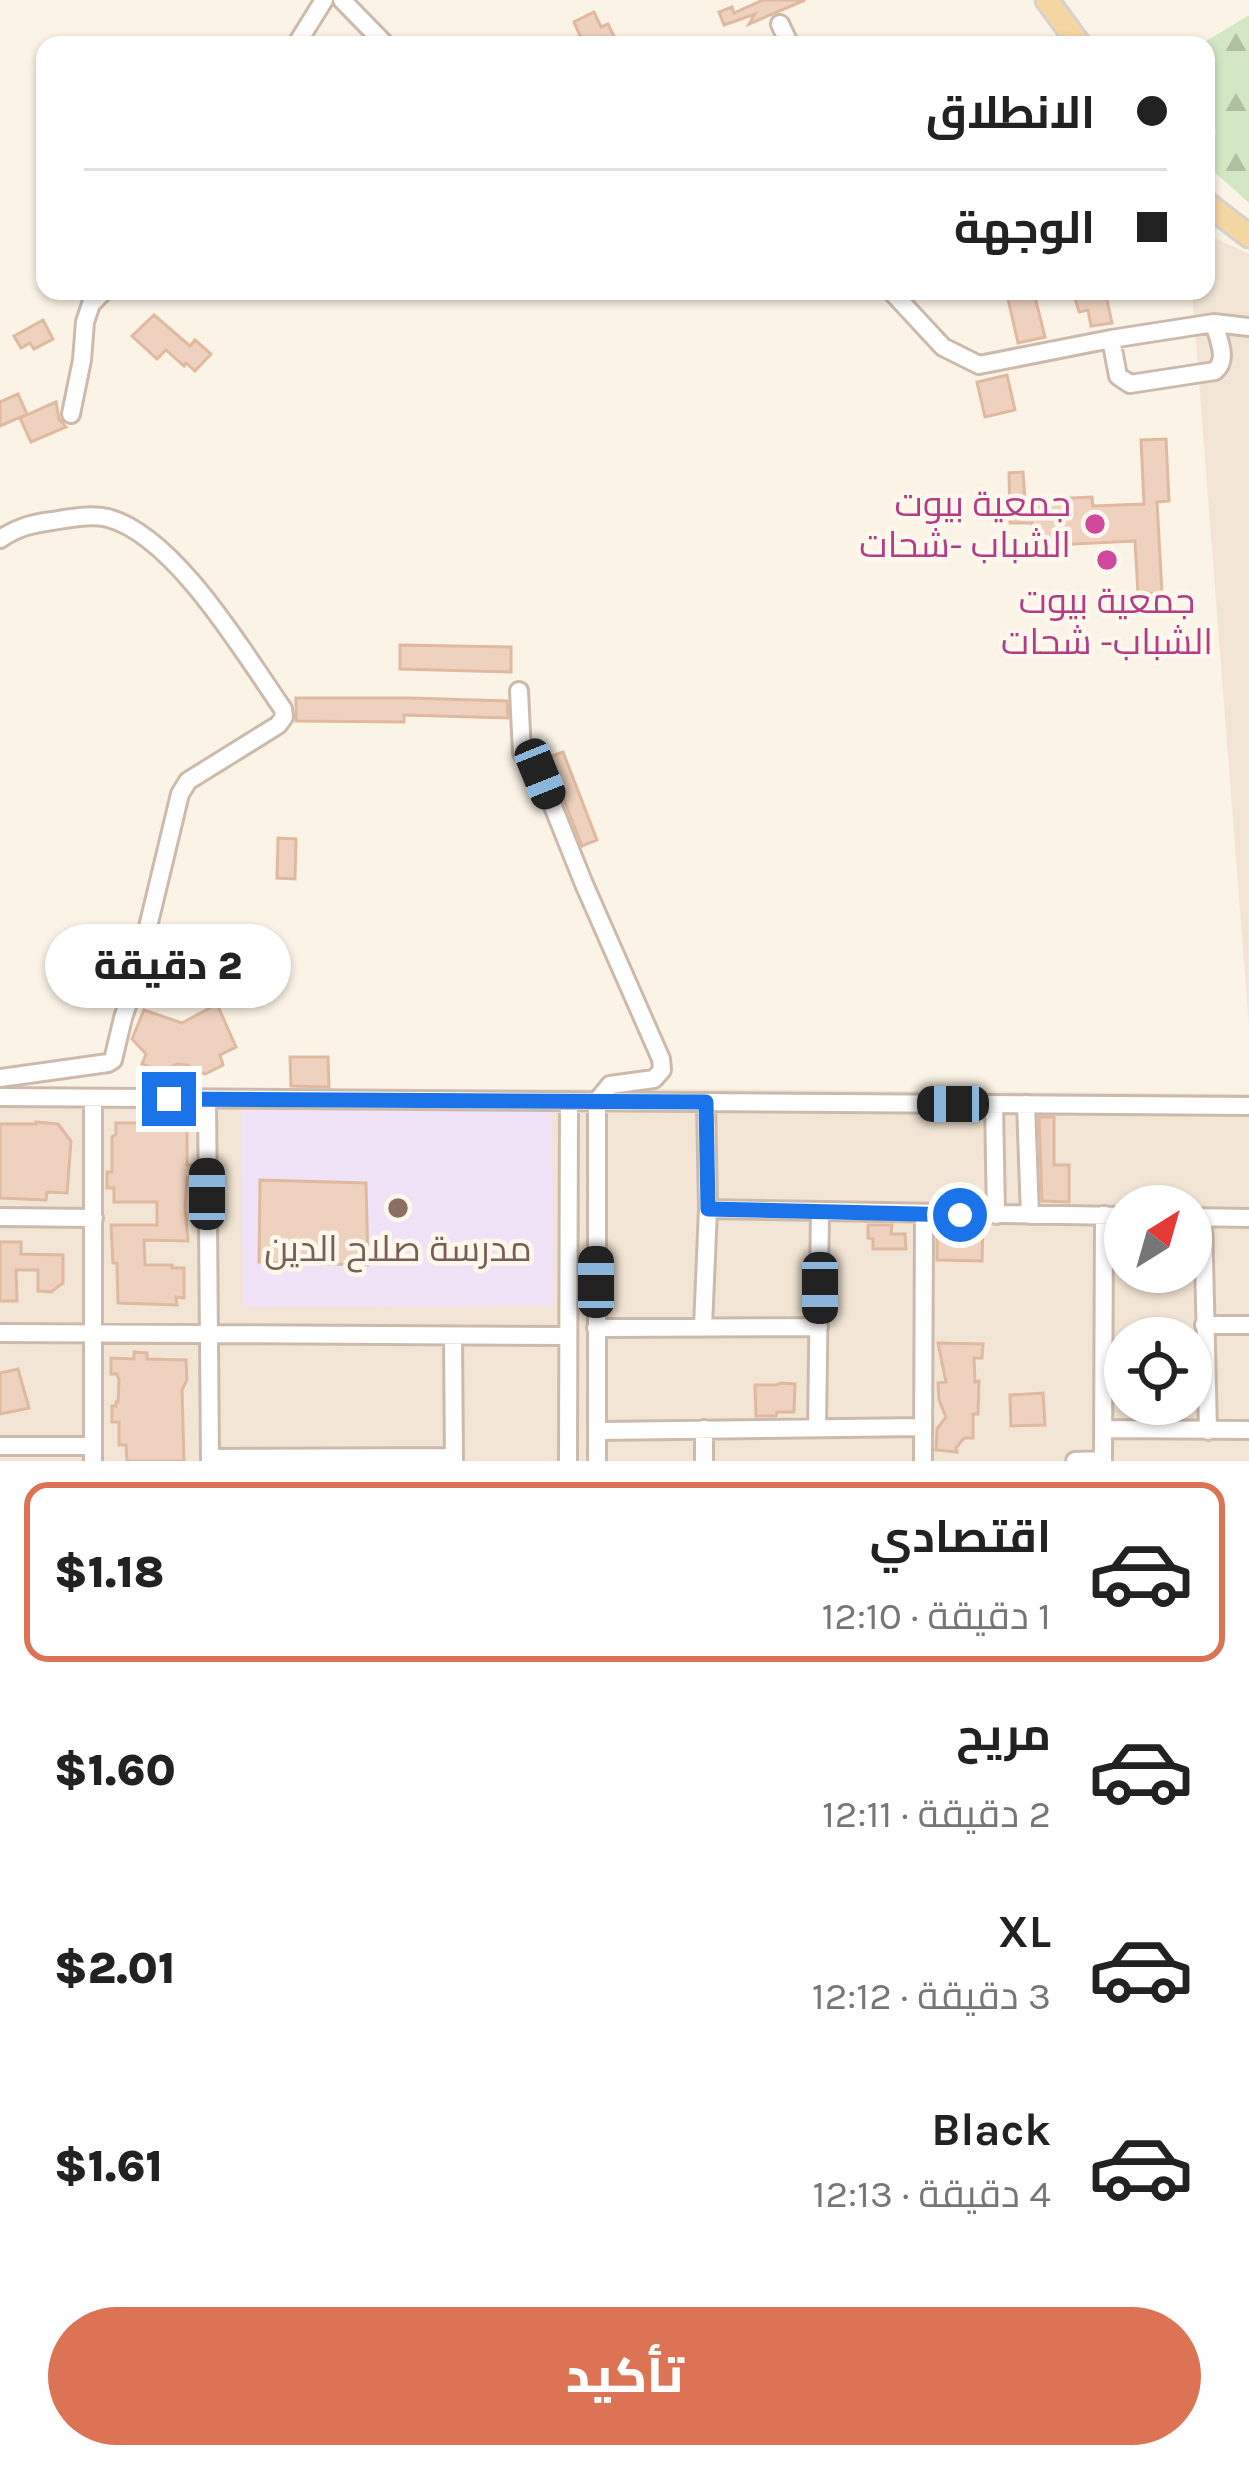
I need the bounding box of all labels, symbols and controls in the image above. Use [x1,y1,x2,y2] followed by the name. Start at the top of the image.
[926,87,1095,139] text: الانطلاق
[954,202,1095,254] text: الوجهة
[859,483,1071,566] place label: جمعية بيوت الشباب -شحات
[1082,511,1108,537] marker: جمعية بيوت الشباب -شحات
[1094,547,1120,573] marker: جمعية بيوت الشباب- شحات
[1001,580,1213,663] place label: جمعية بيوت الشباب- شحات
[510,734,570,814] car
[46,925,292,1009] callout: 2 دقيقة
[94,943,242,989] text: 2 دقيقة
[142,1072,196,1126] route end
[917,1086,989,1122] car
[189,1158,225,1230] car
[1104,1185,1212,1293] north arrow
[1104,1185,1212,1425] map controls
[933,1188,987,1242] route start
[385,1195,411,1221] marker: مدرسة صلاح الدين
[264,1228,532,1273] place label: مدرسة صلاح الدين
[578,1246,614,1318] car
[802,1252,838,1324] car
[1104,1317,1212,1425] button: locate
[870,1511,1051,1563] text: اقتصادي
[1087,1518,1195,1626] icon: car
[54,1546,164,1598] text: $1.18
[821,1593,1051,1639] text: 1 دقيقة · 12:10
[956,1709,1051,1761] text: مريح
[1087,1716,1195,1824] icon: car
[54,1744,176,1796] text: $1.60
[822,1791,1051,1837] text: 2 دقيقة · 12:11
[998,1906,1051,1958] text: XL
[1087,1914,1195,2022] icon: car
[54,1942,175,1994] text: $2.01
[812,1973,1051,2019] text: 3 دقيقة · 12:12
[931,2104,1051,2156] text: Black
[1087,2112,1195,2220] icon: car
[54,2140,163,2192] text: $1.61
[813,2171,1051,2217] text: 4 دقيقة · 12:13
[48,2307,1201,2445] button: تأكيد

